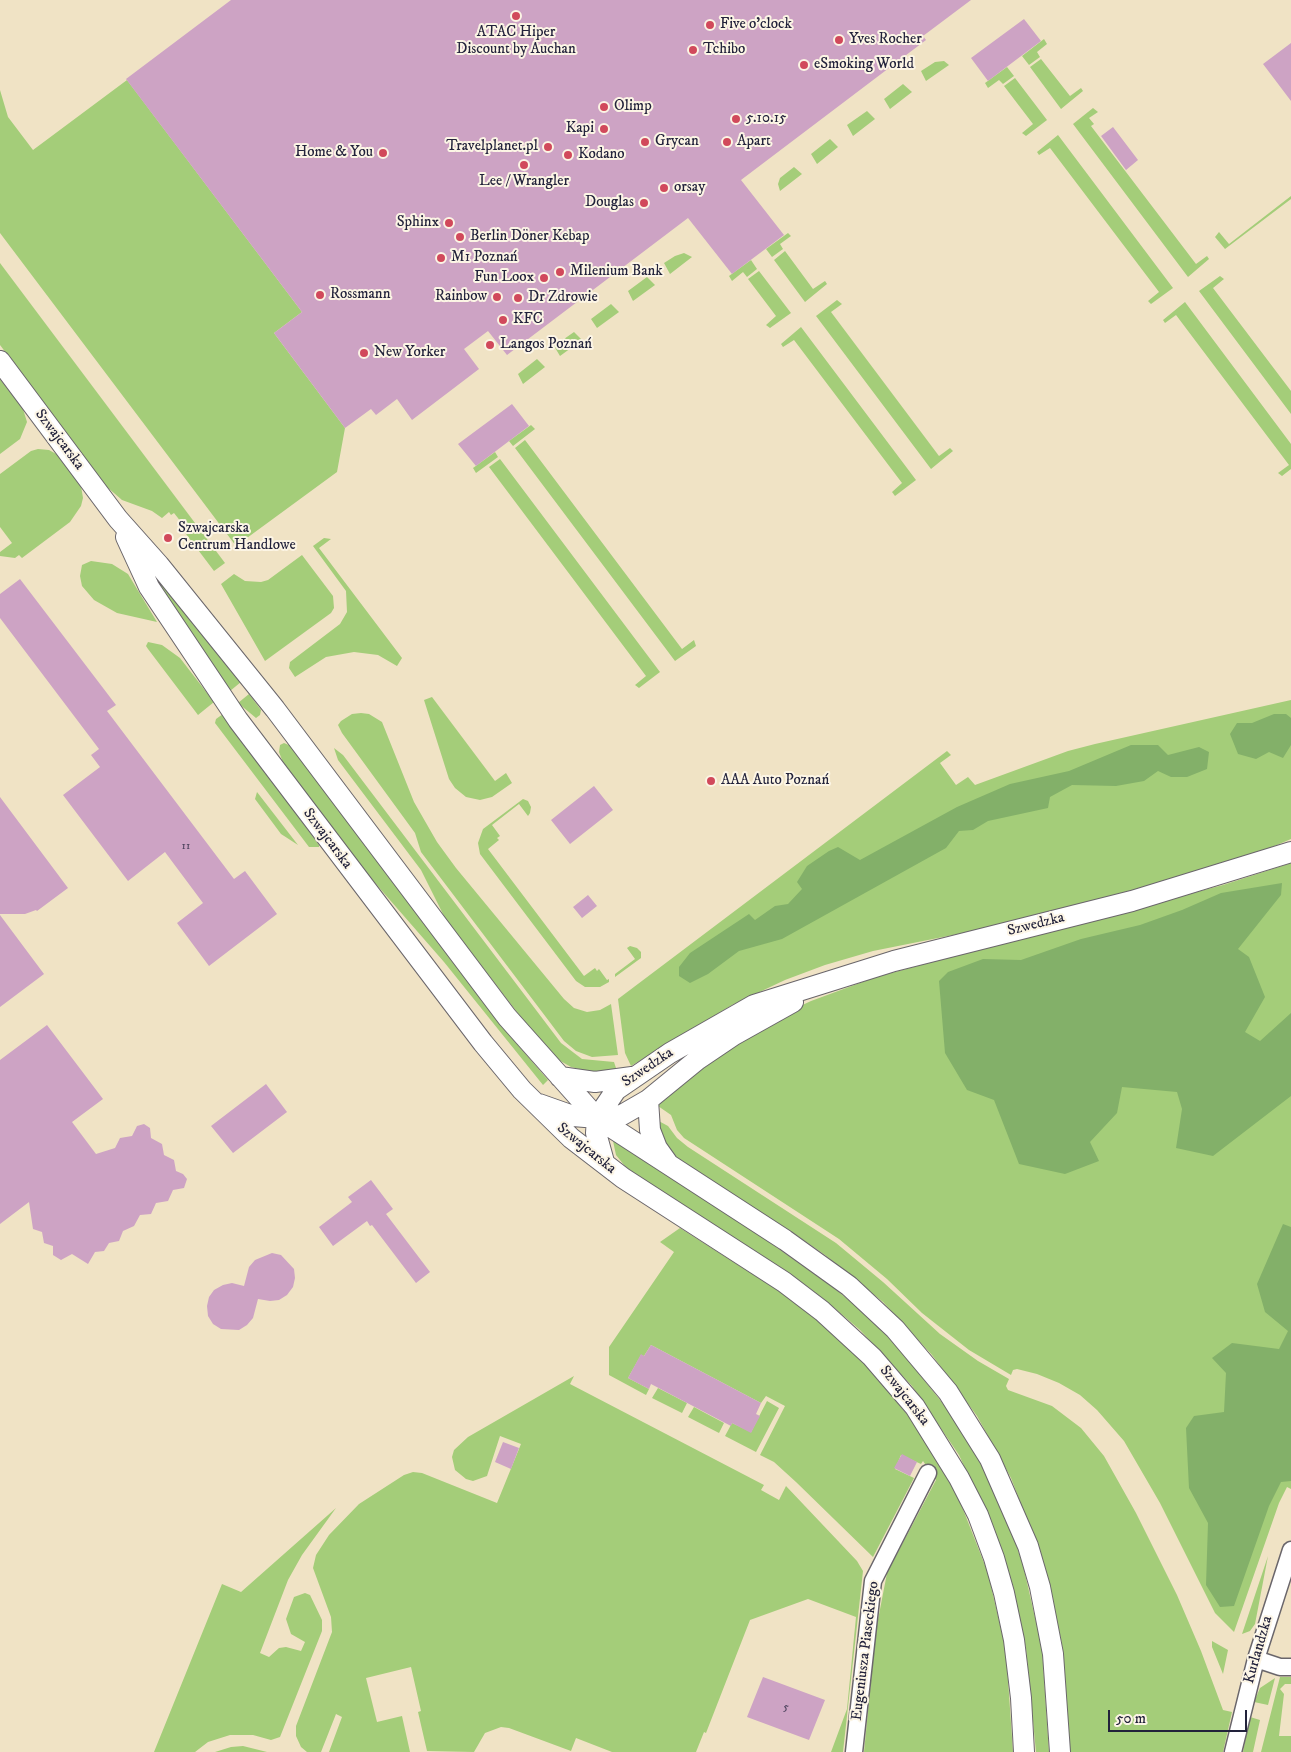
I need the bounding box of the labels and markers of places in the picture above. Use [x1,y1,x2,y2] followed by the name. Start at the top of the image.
[510,10,522,22] marker: ATAC Hiper Discount by Auchan
[720,16,792,34] place label: Five o'clock
[704,19,716,31] marker: Five o'clock
[456,24,576,59] place label: ATAC Hiper Discount by Auchan
[849,31,922,49] place label: Yves Rocher
[833,34,845,46] marker: Yves Rocher
[703,41,745,59] place label: Tchibo
[687,44,699,56] marker: Tchibo
[814,56,914,74] place label: eSmoking World
[798,59,810,71] marker: eSmoking World
[614,98,652,116] place label: Olimp
[598,101,610,113] marker: Olimp
[746,110,787,128] place label: 5.10.15
[730,113,742,125] marker: 5.10.15
[566,120,594,138] place label: Kapi
[598,123,610,135] marker: Kapi
[655,133,699,151] place label: Grycan
[737,133,771,151] place label: Apart
[639,136,651,148] marker: Grycan
[721,136,733,148] marker: Apart
[446,138,538,156] place label: Travelplanet.pl
[542,141,554,153] marker: Travelplanet.pl
[295,144,373,162] place label: Home & You
[578,146,625,164] place label: Kodano
[377,147,389,159] marker: Home & You
[562,149,574,161] marker: Kodano
[518,159,530,171] marker: Lee / Wrangler
[479,173,569,191] place label: Lee / Wrangler
[674,179,705,197] place label: orsay
[658,182,670,194] marker: orsay
[585,194,634,212] place label: Douglas
[638,197,650,209] marker: Douglas
[397,214,439,232] place label: Sphinx
[443,217,455,229] marker: Sphinx
[470,228,589,246] place label: Berlin Döner Kebap
[454,231,466,243] marker: Berlin Döner Kebap
[451,249,518,267] place label: M1 Poznań
[435,252,447,264] marker: M1 Poznań
[570,263,663,281] place label: Milenium Bank
[554,266,566,278] marker: Milenium Bank
[474,269,534,287] place label: Fun Loox
[538,272,550,284] marker: Fun Loox
[330,286,391,304] place label: Rossmann
[435,288,487,306] place label: Rainbow
[314,289,326,301] marker: Rossmann
[528,289,598,307] place label: Dr Zdrowie
[491,291,503,303] marker: Rainbow
[512,292,524,304] marker: Dr Zdrowie
[513,311,543,329] place label: KFC
[497,314,509,326] marker: KFC
[500,336,592,354] place label: Langos Poznań
[484,339,496,351] marker: Langos Poznań
[374,344,445,362] place label: New Yorker
[358,347,370,359] marker: New Yorker
[178,520,296,555] place label: Szwajcarska Centrum Handlowe
[162,532,174,544] marker: Szwajcarska Centrum Handlowe
[721,772,829,790] place label: AAA Auto Poznań
[705,775,717,787] marker: AAA Auto Poznań

